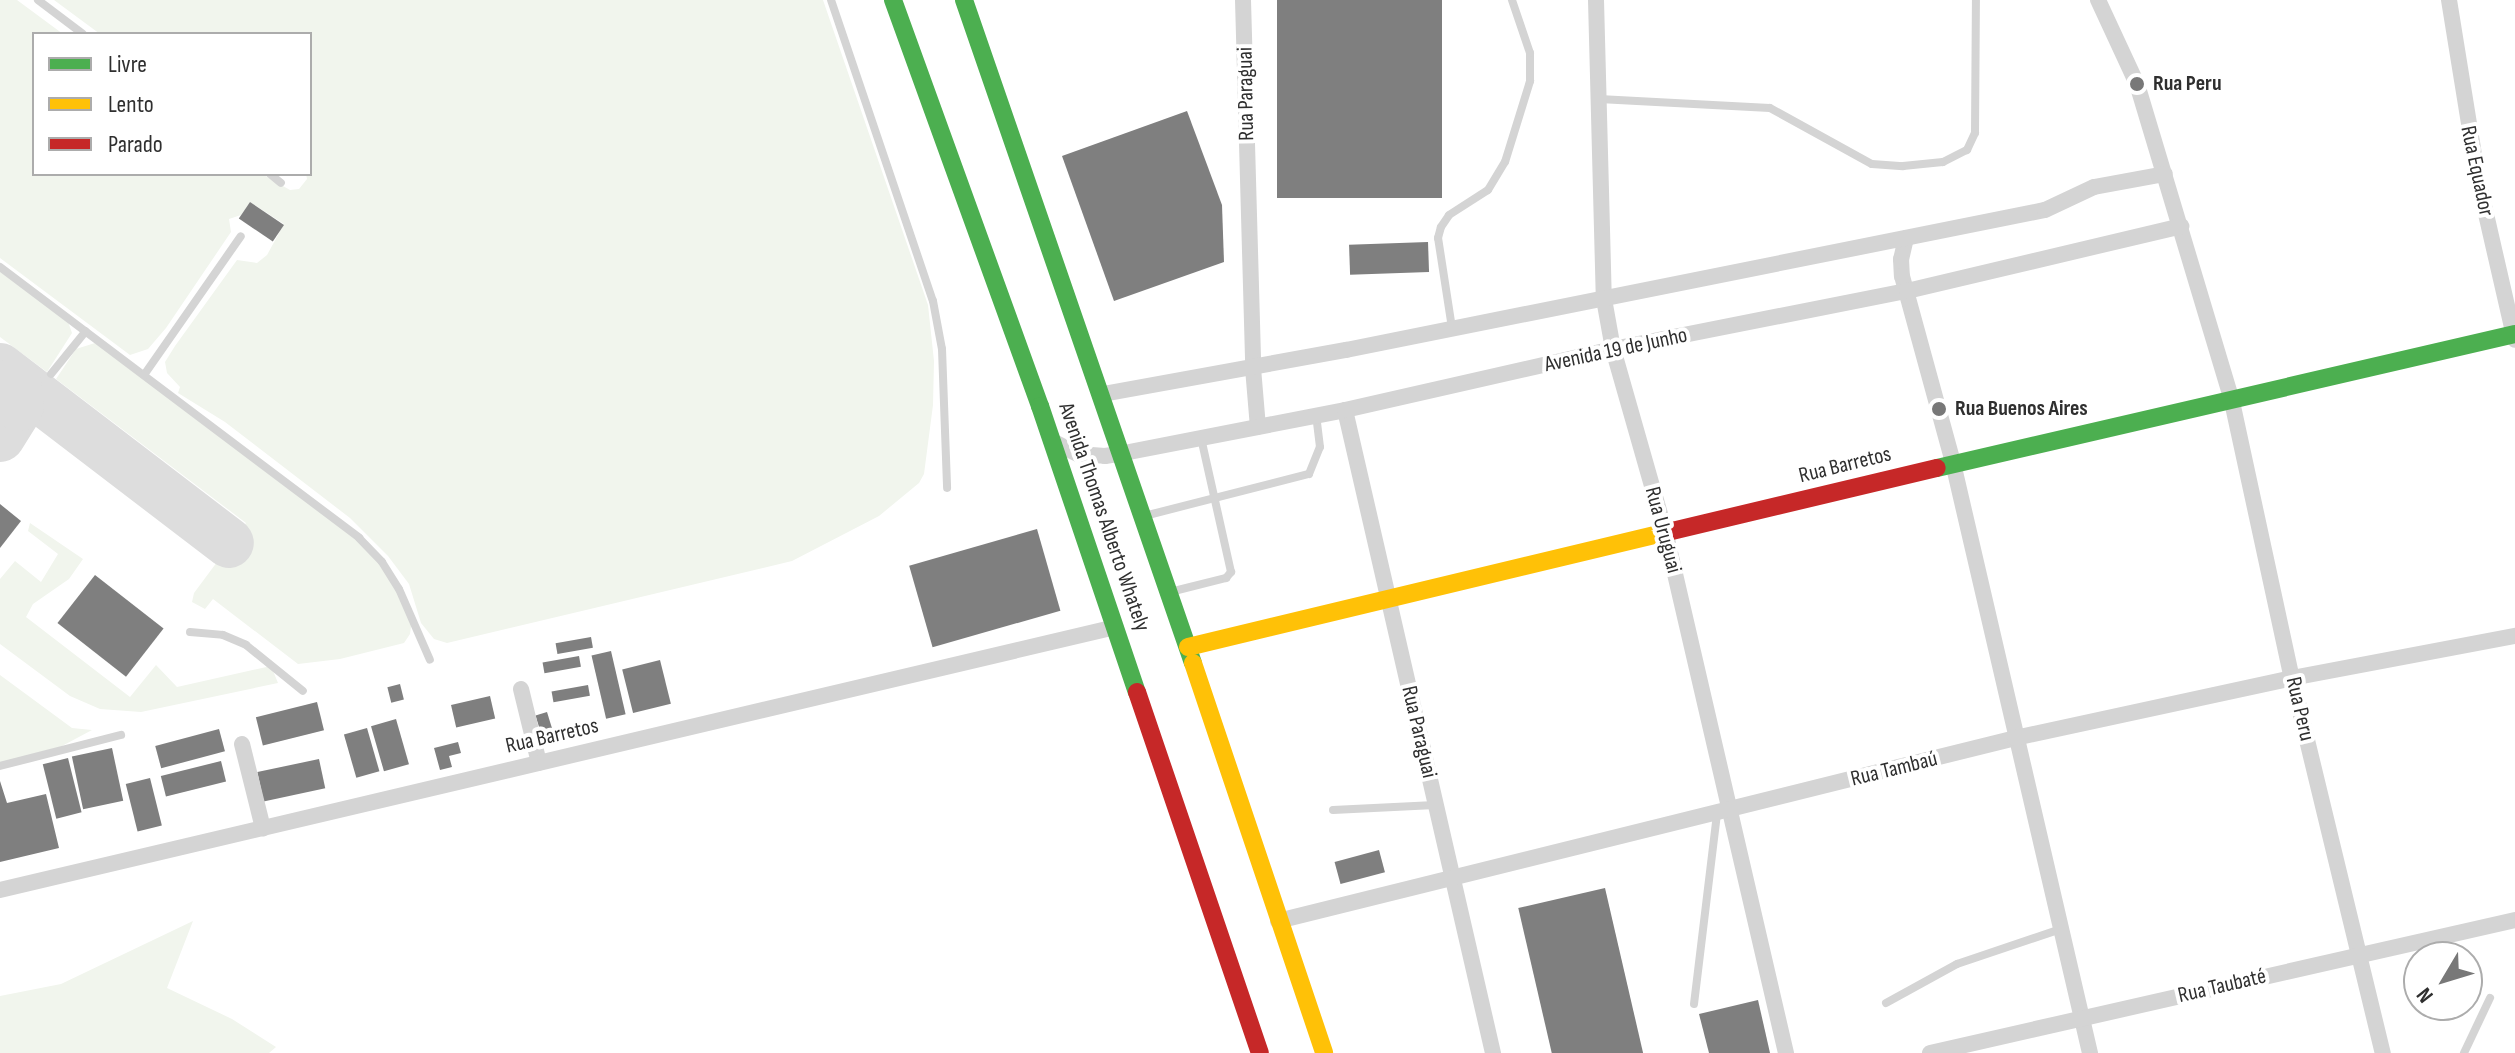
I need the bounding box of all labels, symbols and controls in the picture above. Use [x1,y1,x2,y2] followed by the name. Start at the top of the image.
[32,32,312,176] legend
[1232,47,1260,141] street label: Rua Paraguai
[108,50,147,79] text: Livre
[2153,71,2221,97] place label: Rua Peru
[2128,75,2146,93] marker: Rua Peru
[108,90,154,119] text: Lento
[2455,123,2499,219] street label: Rua Equador
[108,130,163,159] text: Parado
[1542,322,1690,378] street label: Avenida 19 de Junho
[1955,396,2088,422] place label: Rua Buenos Aires
[1052,399,1156,635] street label: Avenida Thomas Alberto Whately
[1930,400,1948,418] marker: Rua Buenos Aires
[1796,441,1894,489] street label: Rua Barretos
[1639,484,1687,576] street label: Rua Uruguai
[2280,674,2320,744] street label: Rua Peru
[1396,683,1442,781] street label: Rua Paraguai
[503,713,601,759] street label: Rua Barretos
[1848,746,1940,792] street label: Rua Tambaú
[2403,941,2483,1021] north arrow
[2175,963,2269,1009] street label: Rua Taubaté
[2411,982,2440,1008] text: N

